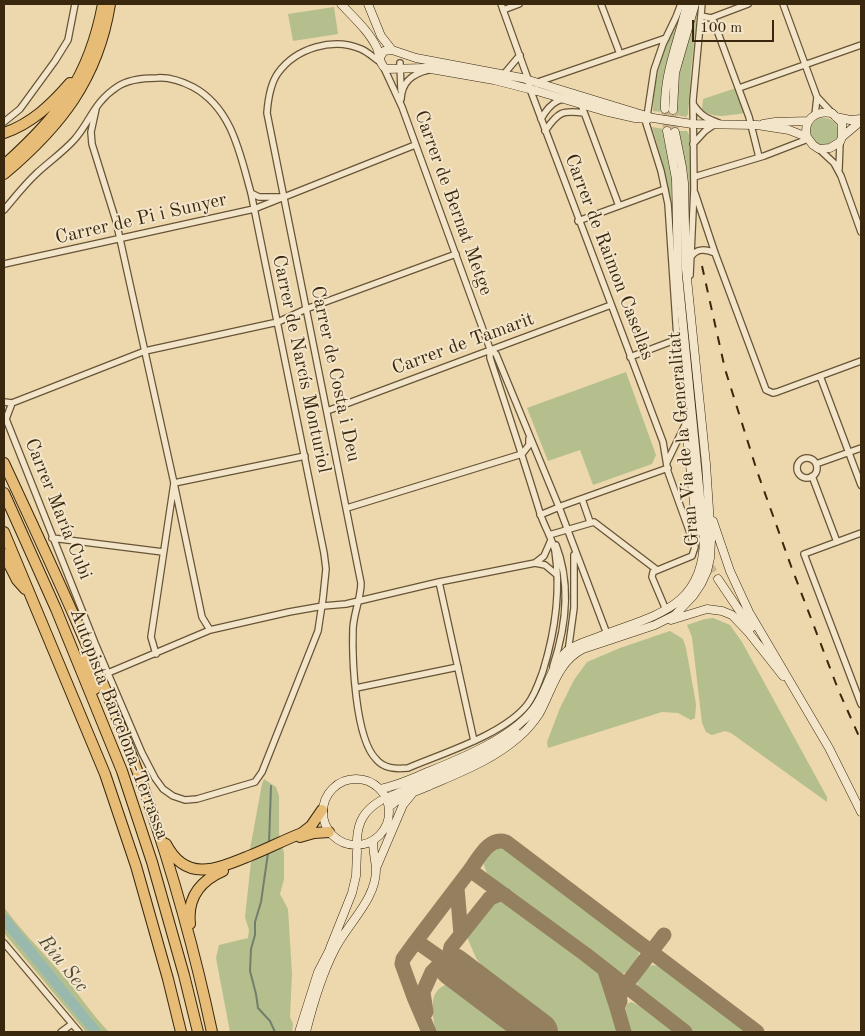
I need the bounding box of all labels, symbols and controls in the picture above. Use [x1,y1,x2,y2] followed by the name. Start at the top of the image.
[695,10,778,42] scale bar
[700,21,742,36] text: 100 m
[409,107,497,299] street label: Carrer de Bernat Metge
[559,151,659,363] street label: Carrer de Raimon Casellas
[53,188,229,250] street label: Carrer de Pi i Sunyer
[267,253,335,475] street label: Carrer de Narcís Monturiol
[305,284,365,464] street label: Carrer de Costa i Deu
[389,308,537,380] street label: Carrer de Tamarit
[663,331,705,547] street label: Gran Via de la Generalitat
[19,435,97,583] street label: Carrer María Cubi
[64,605,174,843] street label: Autopista Barcelona-Terrassa
[33,930,93,998] water label: Riu Sec

